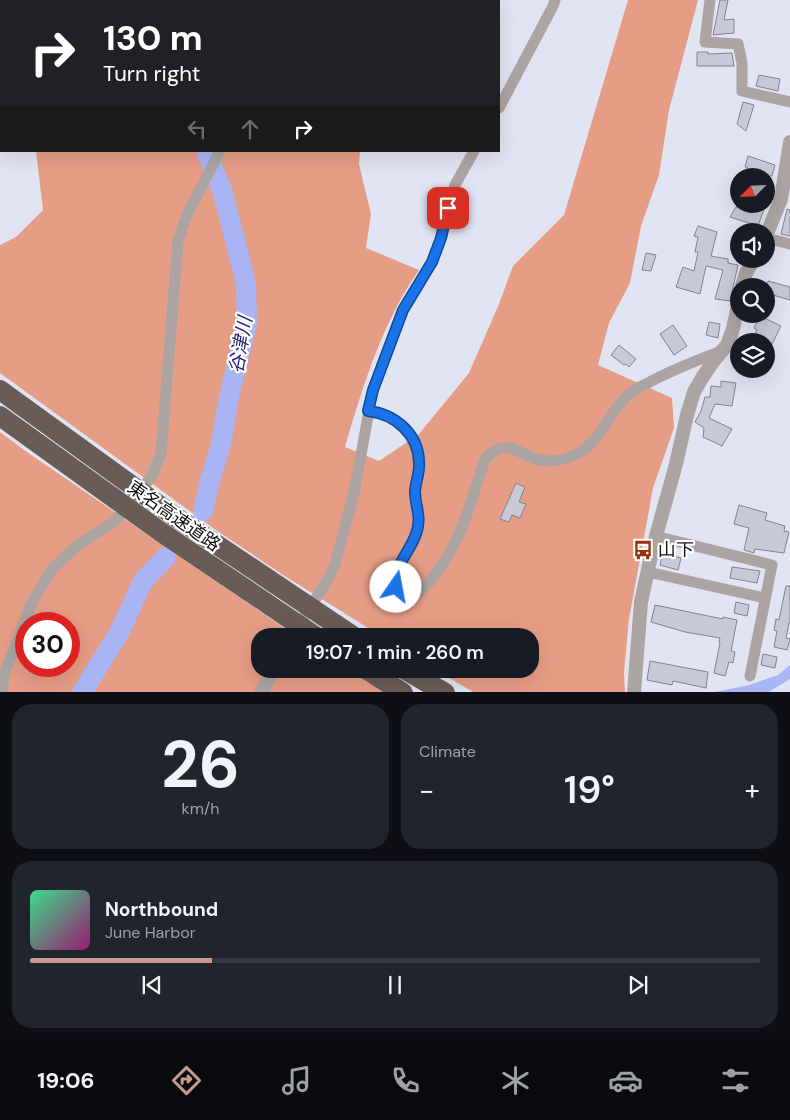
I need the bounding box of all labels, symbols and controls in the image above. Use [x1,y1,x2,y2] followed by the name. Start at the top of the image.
[103,15,203,61] text: 130 m
[20,20,85,85] icon: right
[103,59,200,88] text: Turn right
[183,115,211,143] icon: left
[236,115,264,143] icon: ahead
[289,115,317,143] icon: right
[730,168,775,212] north arrow
[730,168,775,378] map controls
[427,187,469,229] pin
[434,194,462,222] icon: arrive
[730,223,775,268] button: sound
[730,278,775,323] button: search
[223,313,258,375] water label: 谷津川
[730,333,775,378] button: layers
[123,475,225,557] street label: 東名高速道路
[658,538,694,562] place label: 山下
[632,539,654,561] bus stop icon: 山下
[369,560,421,612] position arrow
[15,612,80,677] speed limit sign: 30
[306,640,484,665] text: 19:07 · 1 min · 260 m
[161,723,240,807] text: 26
[419,741,476,762] text: Climate
[564,765,615,815] text: 19°
[419,772,434,809] text: −
[745,772,760,809] text: +
[182,798,219,819] text: km/h
[105,897,218,922] text: Northbound
[105,922,196,943] text: June Harbor
[138,971,166,999] icon: previous
[381,971,409,999] icon: pause
[624,971,652,999] icon: next
[169,1063,204,1098] icon: directions
[279,1063,314,1098] icon: music
[388,1063,423,1098] icon: phone
[498,1063,533,1098] icon: climate
[608,1063,643,1098] icon: car
[718,1063,753,1098] icon: filters
[37,1066,94,1095] text: 19:06

